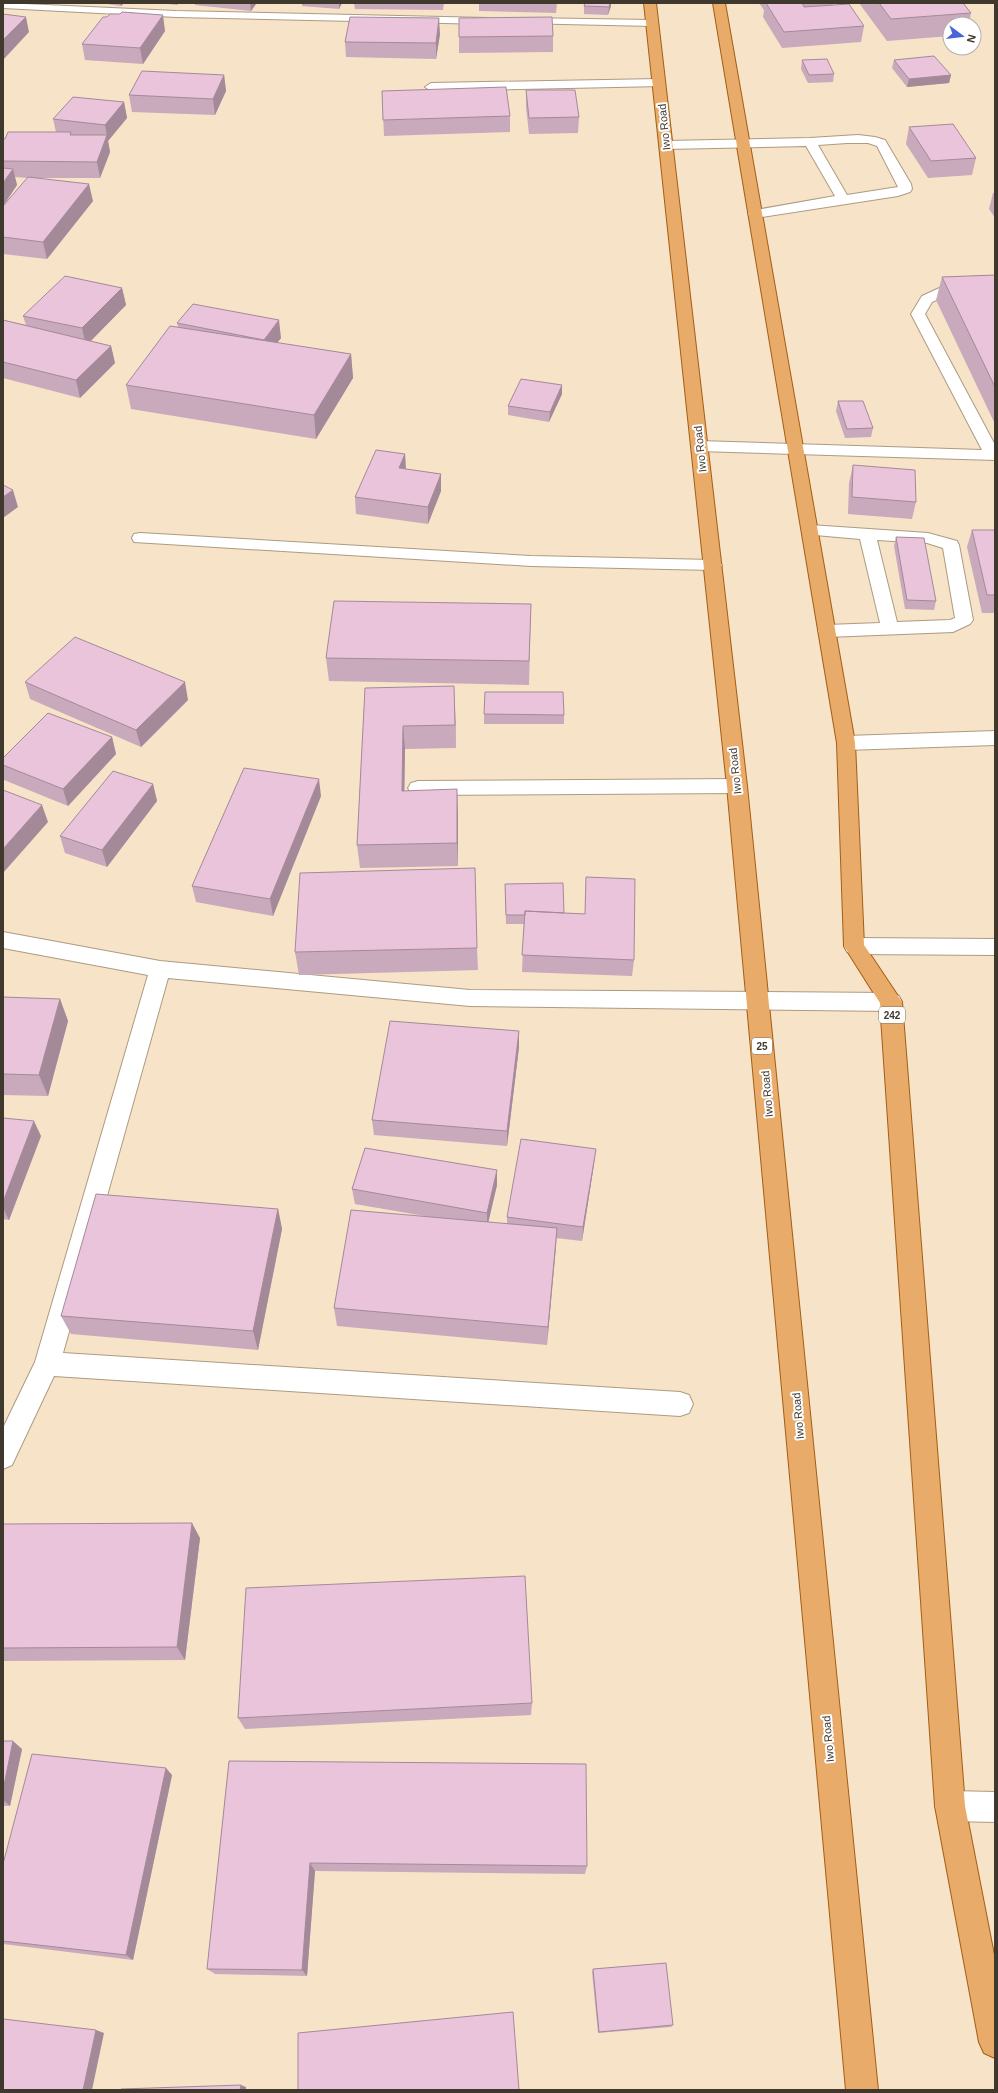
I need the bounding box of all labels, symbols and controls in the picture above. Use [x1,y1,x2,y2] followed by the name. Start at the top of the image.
[942,16,982,56] north arrow
[965,33,978,44] text: N
[656,103,672,151] street label: Iwo Road
[692,425,708,473] street label: Iwo Road
[727,747,743,795] street label: Iwo Road
[879,1007,905,1023] road number: 242
[752,1038,772,1054] road number: 25
[759,1070,775,1118] street label: Iwo Road
[790,1392,806,1440] street label: Iwo Road
[820,1715,836,1763] street label: Iwo Road

